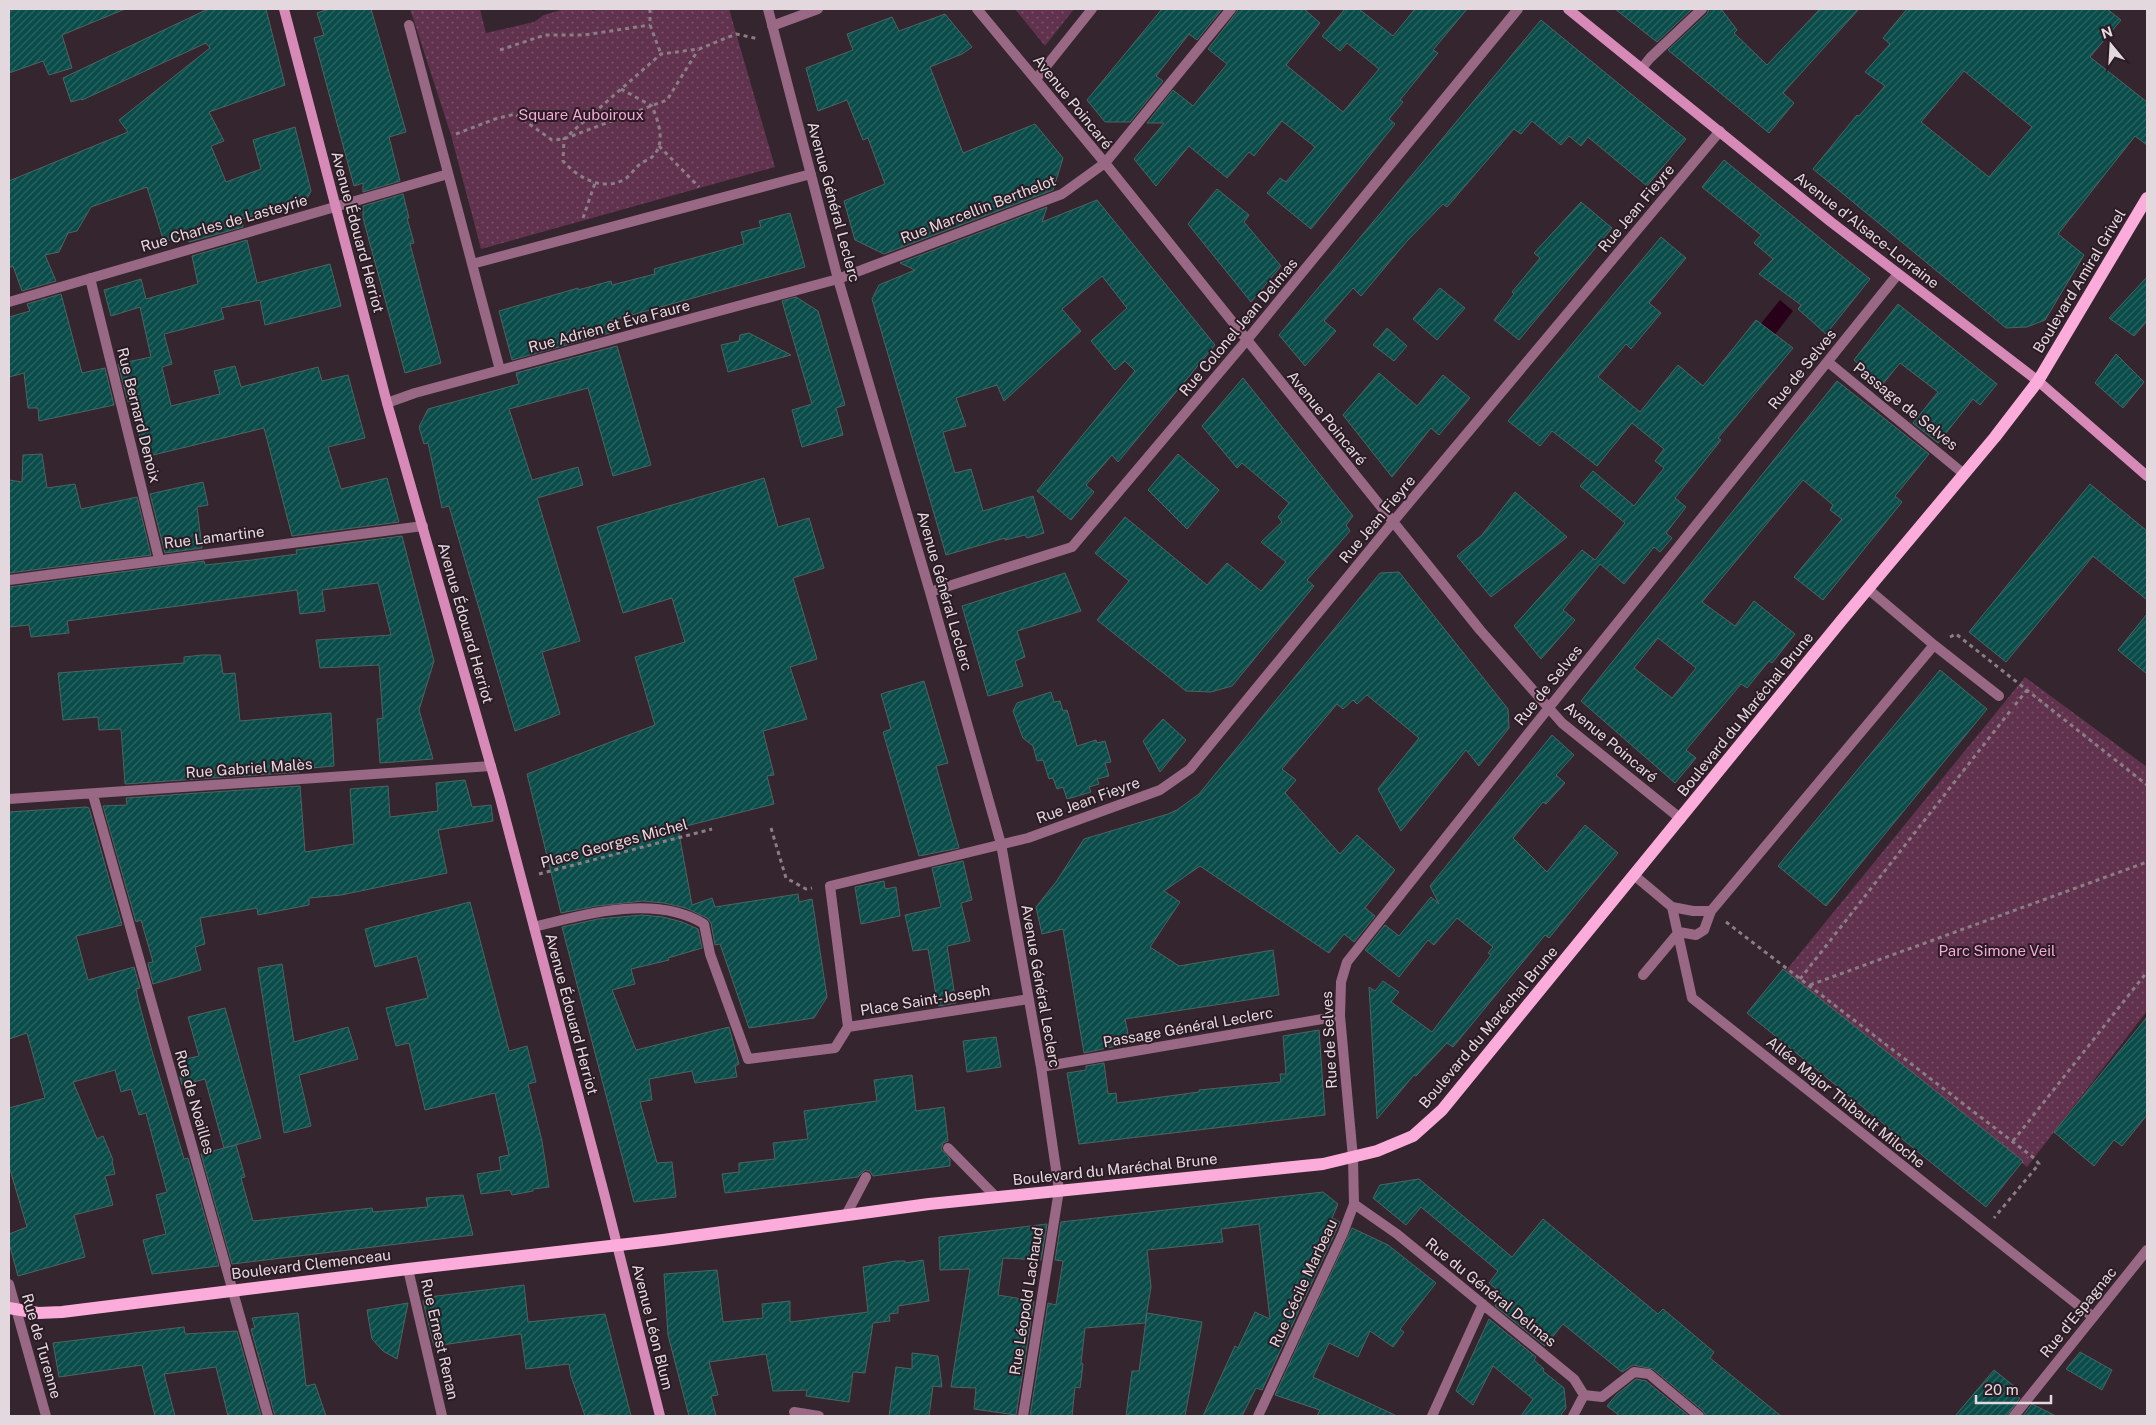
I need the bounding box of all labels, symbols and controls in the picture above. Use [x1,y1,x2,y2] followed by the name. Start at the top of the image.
[2086,20,2136,70] north arrow
[2099,23,2115,42] text: N
[1030,52,1116,152] street label: Avenue Poincaré
[518,106,644,123] park label: Square Auboiroux
[804,120,864,284] street label: Avenue Général Leclerc
[328,149,388,315] street label: Avenue Édouard Herriot
[1594,161,1678,255] street label: Rue Jean Fieyre
[1792,168,1942,292] street label: Avenue d'Alsace-Lorraine
[898,171,1058,246] street label: Rue Marcellin Berthelot
[139,191,309,255] street label: Rue Charles de Lasteyrie
[2029,206,2129,356] street label: Boulevard Amiral Grivel
[1175,255,1301,399] street label: Rue Colonel Jean Delmas
[526,296,692,356] street label: Rue Adrien et Éva Faure
[1765,326,1839,412] street label: Rue de Selves
[114,346,164,484] street label: Rue Bernard Denoix
[1850,359,1962,453] street label: Passage de Selves
[1284,368,1370,468] street label: Avenue Poincaré
[1335,472,1419,566] street label: Rue Jean Fieyre
[914,509,976,673] street label: Avenue Général Leclerc
[163,522,265,552] street label: Rue Lamartine
[435,541,497,705] street label: Avenue Édouard Herriot
[1674,629,1816,799] street label: Boulevard du Maréchal Brune
[1511,642,1585,728] street label: Rue de Selves
[1561,698,1661,786] street label: Avenue Poincaré
[185,755,313,781] street label: Rue Gabriel Malès
[1034,773,1142,827] street label: Rue Jean Fieyre
[539,815,689,871] street label: Place Georges Michel
[1018,903,1064,1069] street label: Avenue Général Leclerc
[542,931,602,1097] street label: Avenue Édouard Herriot
[1938,942,2056,959] park label: Parc Simone Veil
[1415,943,1561,1111] street label: Boulevard du Maréchal Brune
[859,981,991,1019] street label: Place Saint-Joseph
[1318,991,1340,1089] street label: Rue de Selves
[1102,1004,1274,1050] street label: Passage Général Leclerc
[1763,1033,1929,1171] street label: Allée Major Thibault Miloche
[172,1048,218,1156] street label: Rue de Noailles
[1012,1150,1218,1188] street label: Boulevard du Maréchal Brune
[1266,1216,1340,1350] street label: Rue Cécile Marbeau
[1006,1226,1046,1376] street label: Rue Léopold Lachaud
[1422,1234,1560,1350] street label: Rue du Général Delmas
[230,1246,392,1282] street label: Boulevard Clemenceau
[629,1262,677,1392] street label: Avenue Léon Blum
[2036,1263,2120,1361] street label: Rue d'Espagnac
[418,1277,462,1401] street label: Rue Ernest Renan
[19,1292,65,1400] street label: Rue de Turenne
[1976,1372,2051,1404] scale bar
[1984,1381,2019,1398] text: 20 m

